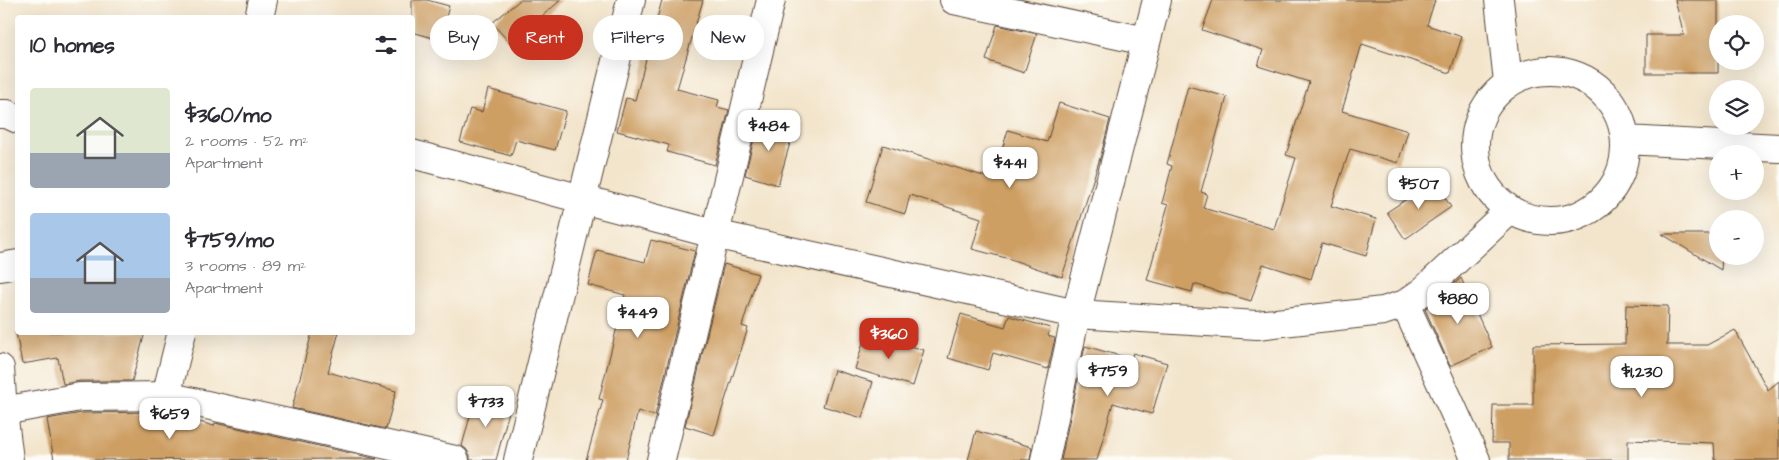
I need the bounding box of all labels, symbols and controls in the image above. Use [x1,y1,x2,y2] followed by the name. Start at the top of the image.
[430,15,498,60] chip: Buy
[508,15,583,60] chip: Rent
[593,15,683,60] chip: Filters
[693,15,764,60] chip: New
[1709,15,1764,265] map controls
[1709,15,1764,70] button: locate
[30,31,115,60] text: 10 homes
[372,31,400,59] icon: filters
[1709,80,1764,135] button: layers
[185,101,272,130] text: $360/mo
[70,108,130,168] icon: home
[739,110,799,152] pin: $484
[748,115,790,137] text: $484
[185,130,308,152] text: 2 rooms · 52 m²
[1709,145,1764,200] button: +
[980,146,1040,189] pin: $441
[185,152,263,174] text: Apartment
[994,152,1026,174] text: $441
[1389,168,1449,210] pin: $507
[1399,173,1439,195] text: $507
[1709,210,1764,265] button: −
[185,226,274,255] text: $759/mo
[70,233,130,293] icon: home
[185,255,306,277] text: 3 rooms · 89 m²
[185,277,263,299] text: Apartment
[1428,282,1488,325] pin: $880
[1438,288,1478,310] text: $880
[608,296,668,339] pin: $449
[618,302,658,324] text: $449
[859,318,919,360] pin: $360
[870,323,908,345] text: $360
[1078,354,1138,397] pin: $759
[1601,356,1683,398] pin: $1,230
[1088,360,1128,382] text: $759
[1621,361,1663,383] text: $1,230
[456,386,516,428] pin: $733
[468,391,504,413] text: $733
[140,398,200,440] pin: $659
[150,403,190,425] text: $659

